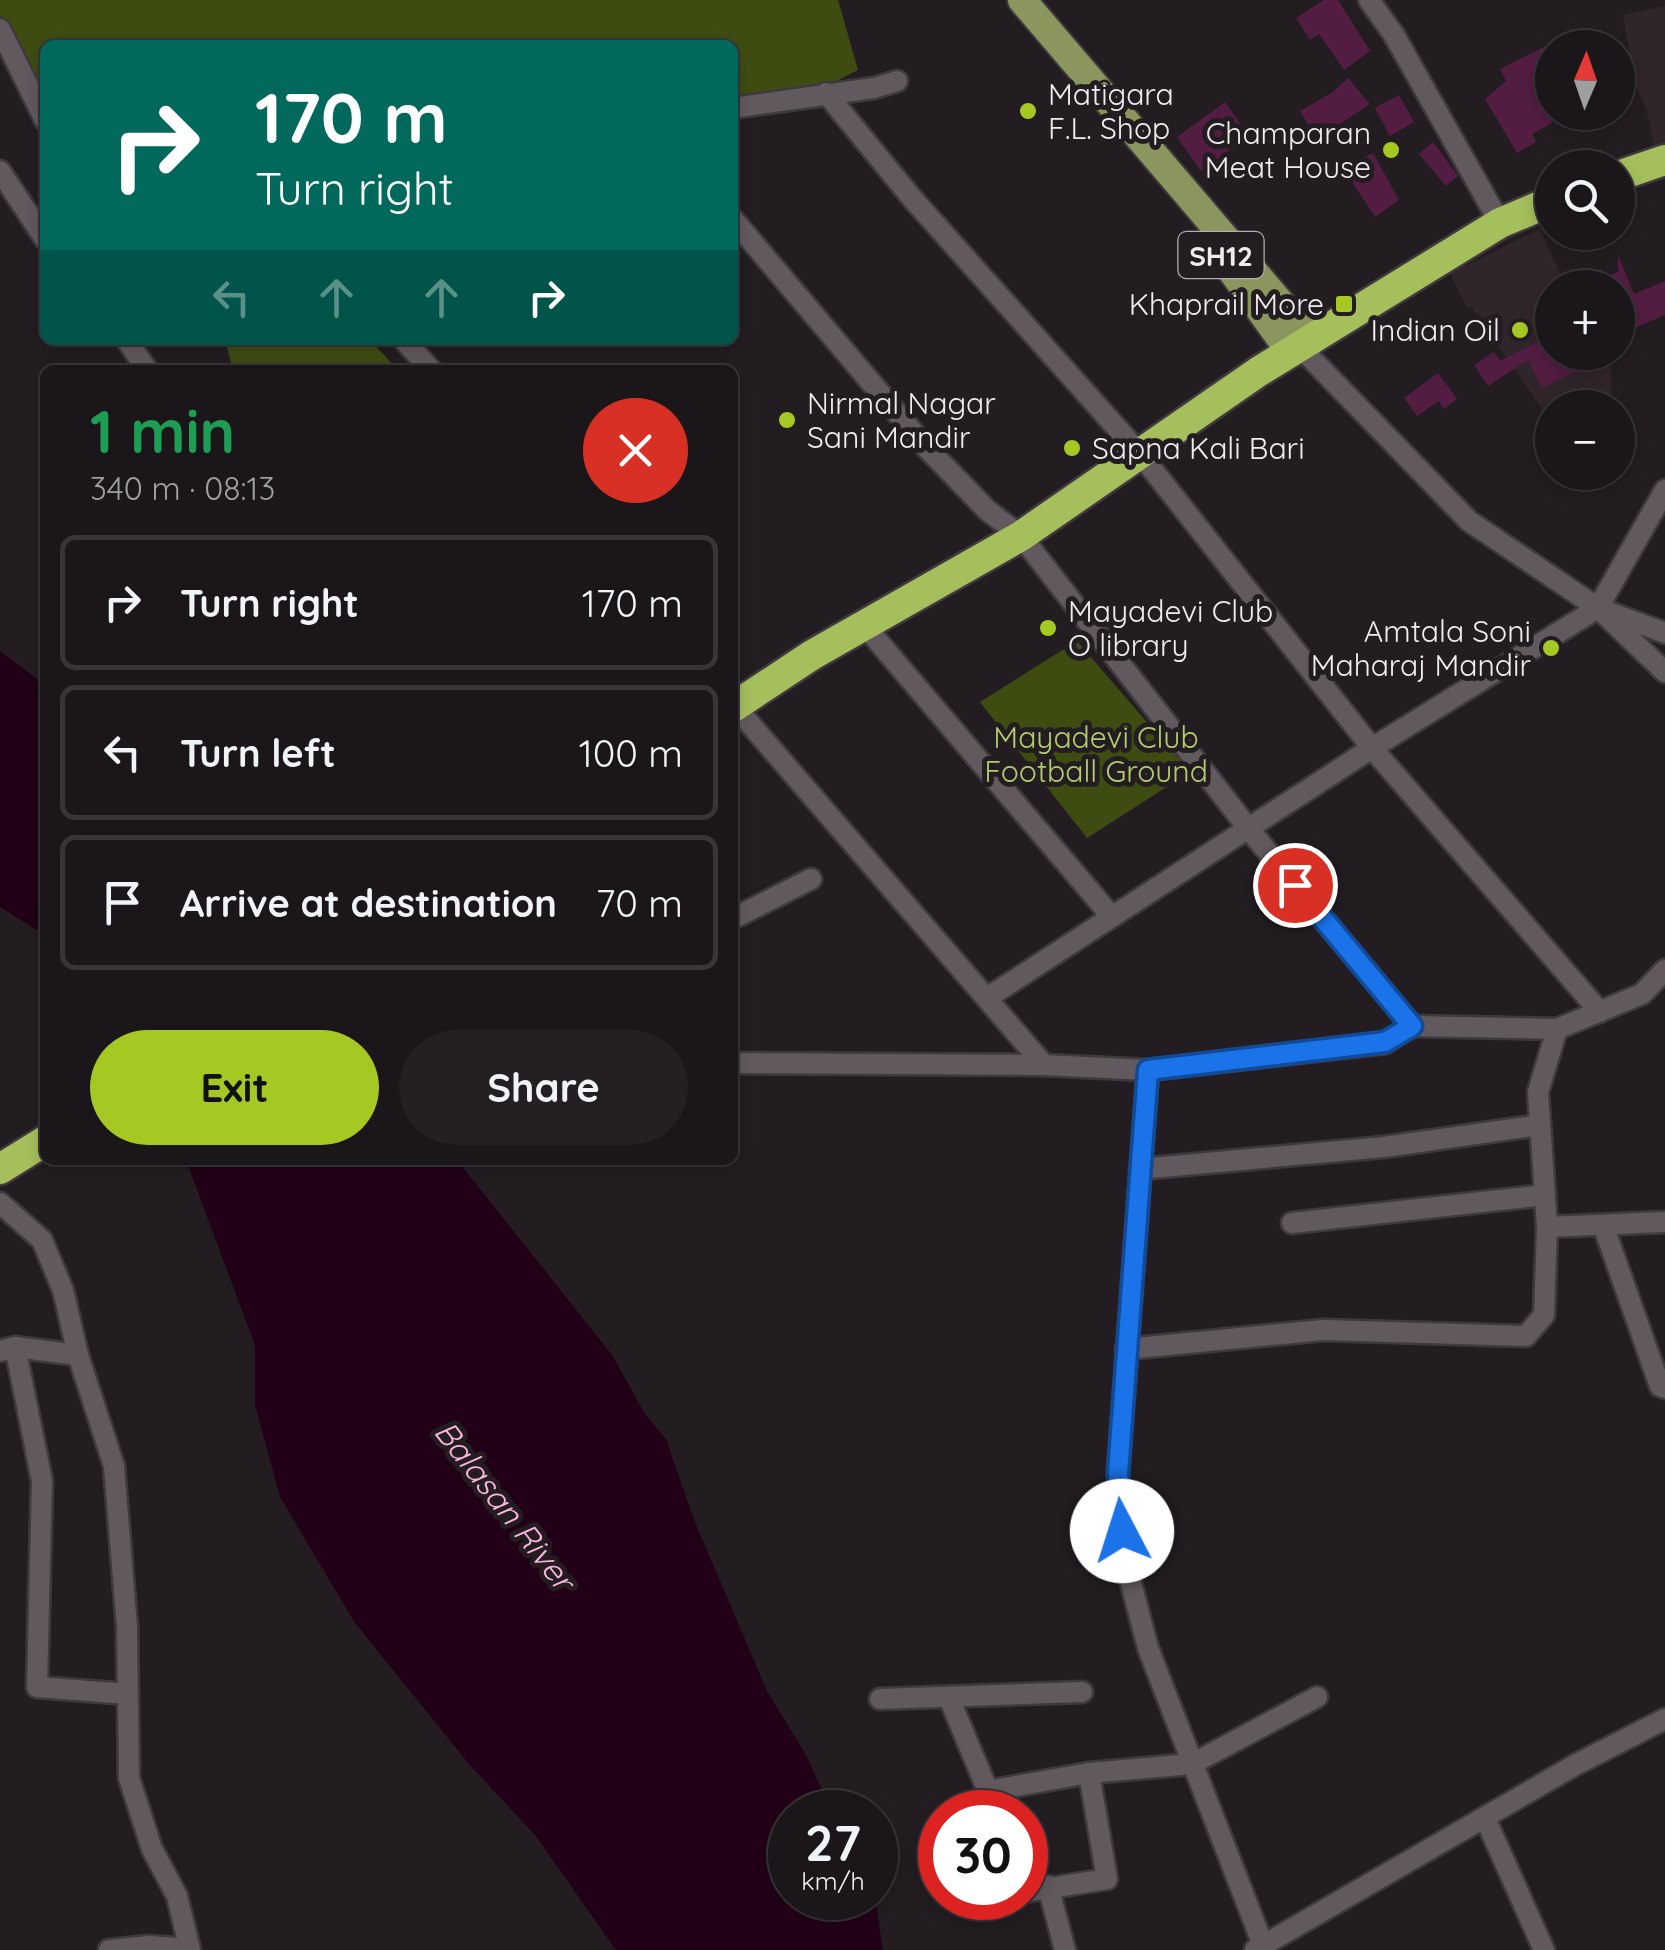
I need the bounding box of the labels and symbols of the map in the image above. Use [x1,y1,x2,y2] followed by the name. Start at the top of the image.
[1535,30,1635,130] north arrow
[1048,75,1174,147] place label: Matigara F.L. Shop
[1017,100,1039,122] marker: Matigara F.L. Shop
[1205,114,1371,186] place label: Champaran Meat House
[1380,139,1402,161] marker: Champaran Meat House
[1178,232,1264,278] road number: SH12
[1129,285,1324,323] place label: Khaprail More
[1333,293,1355,315] marker: Khaprail More
[1371,311,1500,349] place label: Indian Oil
[1509,319,1531,341] marker: Indian Oil
[807,384,996,456] place label: Nirmal Nagar Sani Mandir
[776,409,798,431] marker: Nirmal Nagar Sani Mandir
[1092,429,1305,467] place label: Sapna Kali Bari
[1061,437,1083,459] marker: Sapna Kali Bari
[1068,592,1273,664] place label: Mayadevi Club O library
[1311,612,1531,684] place label: Amtala Soni Maharaj Mandir
[1037,617,1059,639] marker: Mayadevi Club O library
[1540,637,1562,659] marker: Amtala Soni Maharaj Mandir
[984,718,1208,790] park label: Mayadevi Club Football Ground
[1253,843,1338,928] pin
[426,1412,586,1601] water label: Balasan River
[1070,1479,1174,1583] position arrow
[918,1790,1048,1920] speed limit sign: 30

